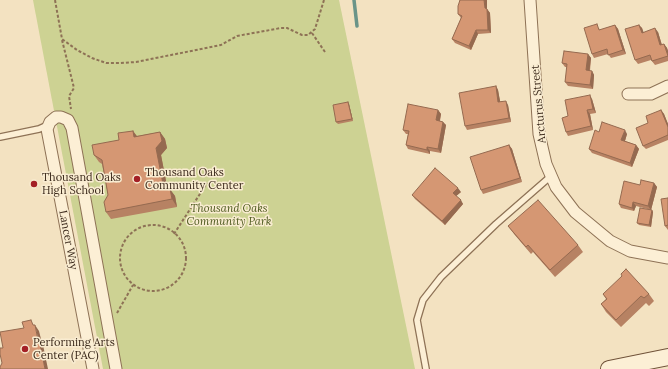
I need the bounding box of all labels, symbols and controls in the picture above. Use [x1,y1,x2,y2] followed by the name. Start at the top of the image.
[529,64,549,144] street label: Arcturus Street
[145,166,243,192] place label: Thousand Oaks Community Center
[42,171,121,197] place label: Thousand Oaks High School
[132,174,142,184] marker: Thousand Oaks Community Center
[29,179,39,189] marker: Thousand Oaks High School
[186,202,272,228] park label: Thousand Oaks Community Park
[56,209,80,271] street label: Lancer Way
[33,336,115,362] place label: Performing Arts Center (PAC)
[20,344,30,354] marker: Performing Arts Center (PAC)

